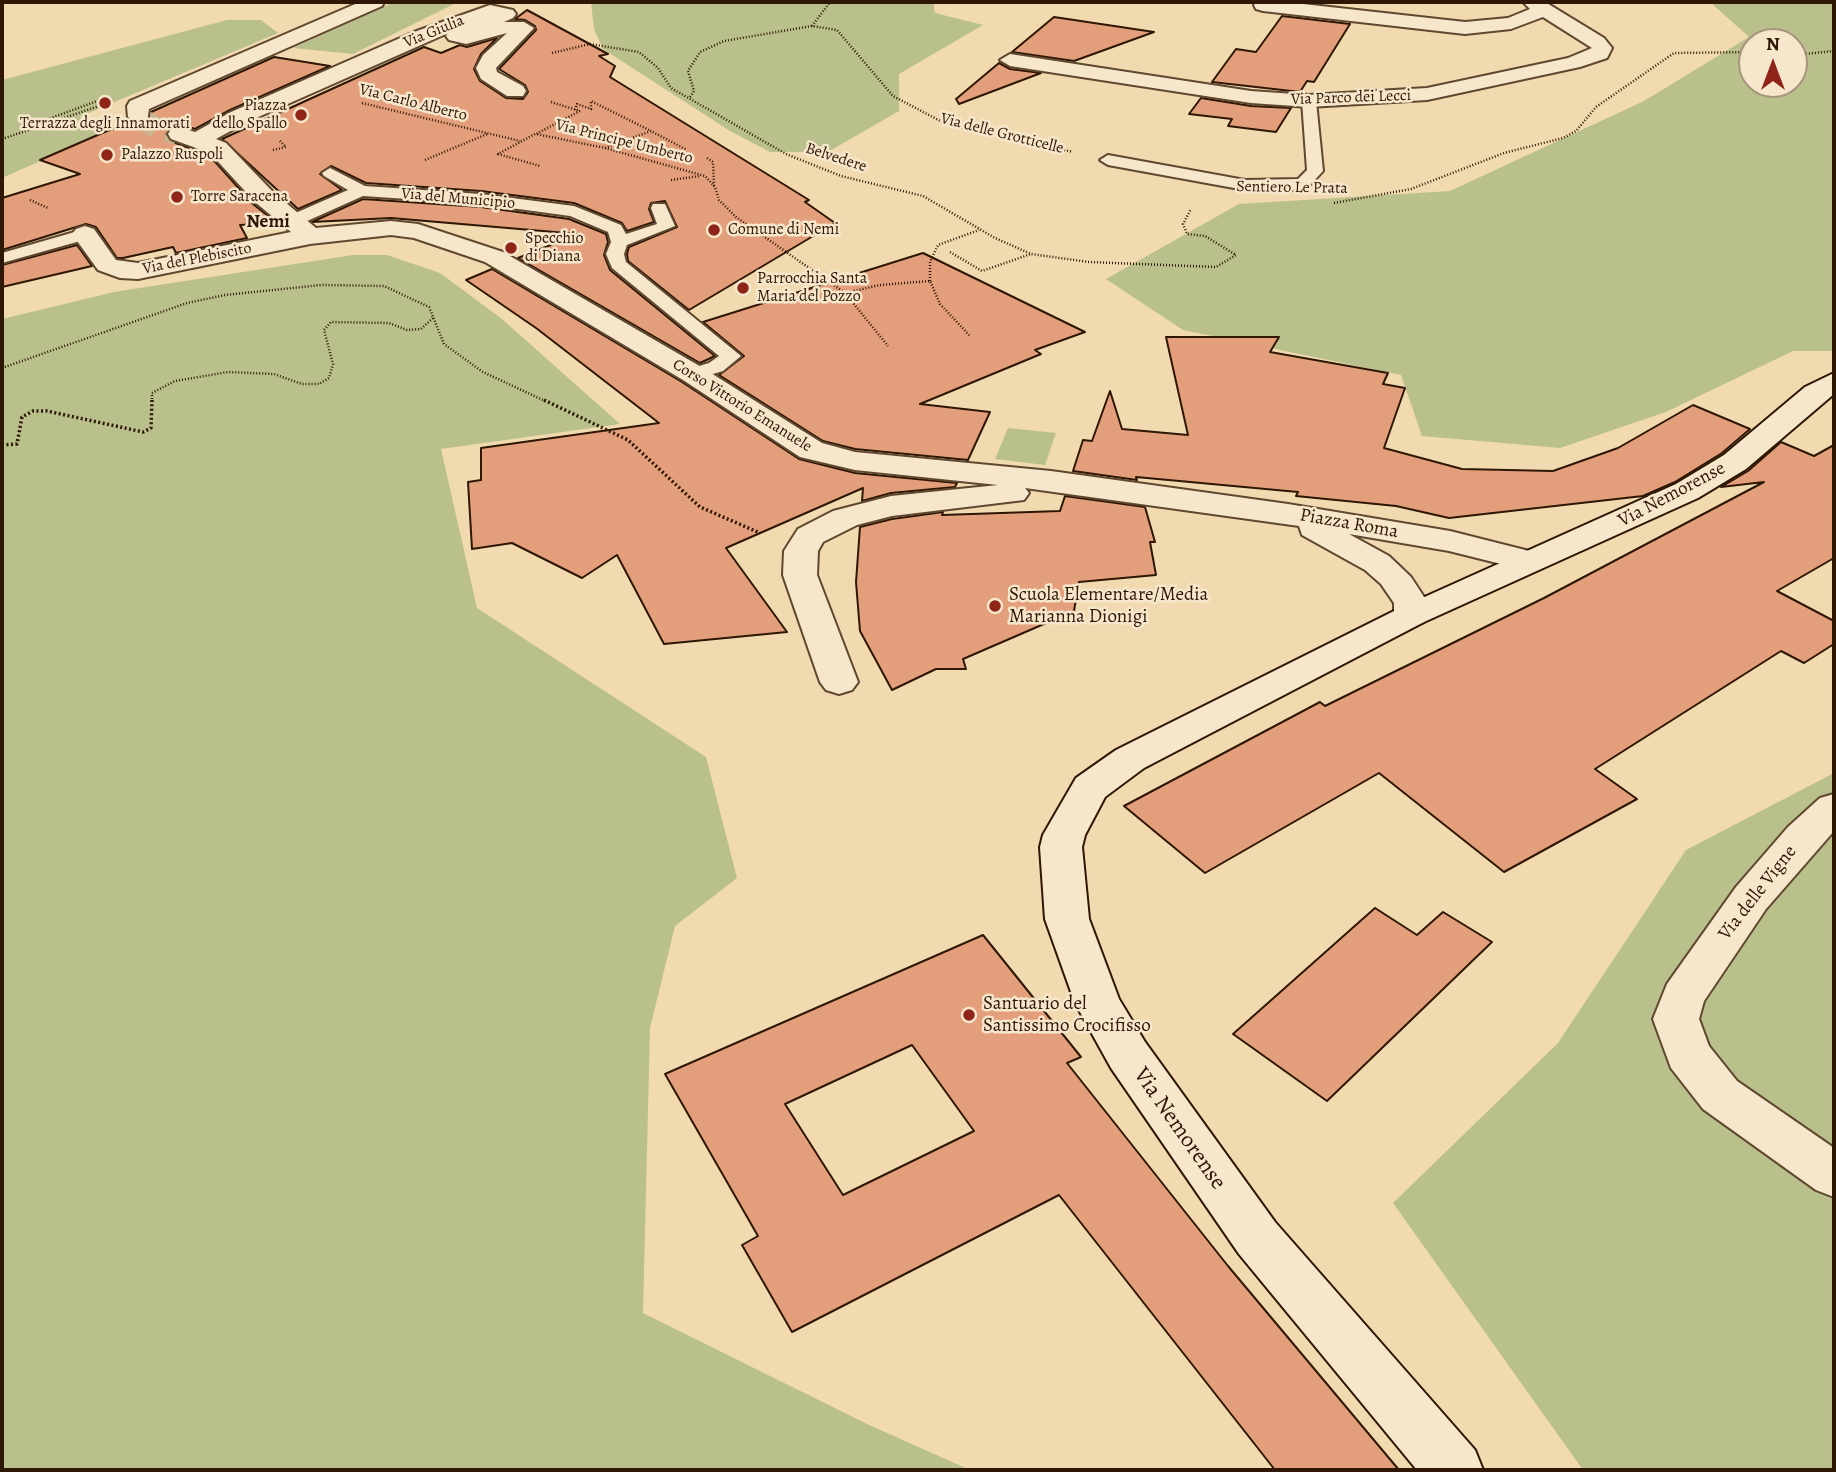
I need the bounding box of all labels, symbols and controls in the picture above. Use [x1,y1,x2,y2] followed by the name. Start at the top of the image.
[401,11,467,53] street label: Via Giulia
[1738,28,1808,98] north arrow
[1766,31,1780,57] text: N
[357,80,469,126] street label: Via Carlo Alberto
[1290,86,1412,110] street label: Via Parco dei Lecci
[97,95,113,111] marker: Terrazza degli Innamorati
[212,96,287,134] place label: Piazza dello Spallo
[293,107,309,123] marker: Piazza dello Spallo
[938,109,1066,159] street label: Via delle Grotticelle
[20,114,190,134] place label: Terrazza degli Innamorati
[553,116,695,168] street label: Via Principe Umberto
[803,139,869,177] street label: Belvedere
[121,145,223,165] place label: Palazzo Ruspoli
[99,147,115,163] marker: Palazzo Ruspoli
[1236,177,1348,199] street label: Sentiero Le Prata
[400,184,516,214] street label: Via del Municipio
[191,187,288,207] place label: Torre Saracena
[169,189,185,205] marker: Torre Saracena
[246,211,290,233] district label: Nemi
[728,220,839,240] place label: Comune di Nemi
[706,222,722,238] marker: Comune di Nemi
[525,229,583,267] place label: Specchio di Diana
[141,239,253,279] street label: Via del Plebiscito
[503,240,519,256] marker: Specchio di Diana
[757,269,867,307] place label: Parrocchia Santa Maria del Pozzo
[735,280,751,296] marker: Parrocchia Santa Maria del Pozzo
[669,355,815,457] street label: Corso Vittorio Emanuele
[1615,457,1729,533] street label: Via Nemorense
[1298,504,1400,544] street label: Piazza Roma
[1009,584,1208,628] place label: Scuola Elementare/Media Marianna Dionigi
[987,598,1003,614] marker: Scuola Elementare/Media Marianna Dionigi
[1714,841,1802,945] street label: Via delle Vigne
[983,993,1151,1037] place label: Santuario del Santissimo Crocifisso
[961,1007,977,1023] marker: Santuario del Santissimo Crocifisso
[1127,1063,1231,1195] street label: Via Nemorense

